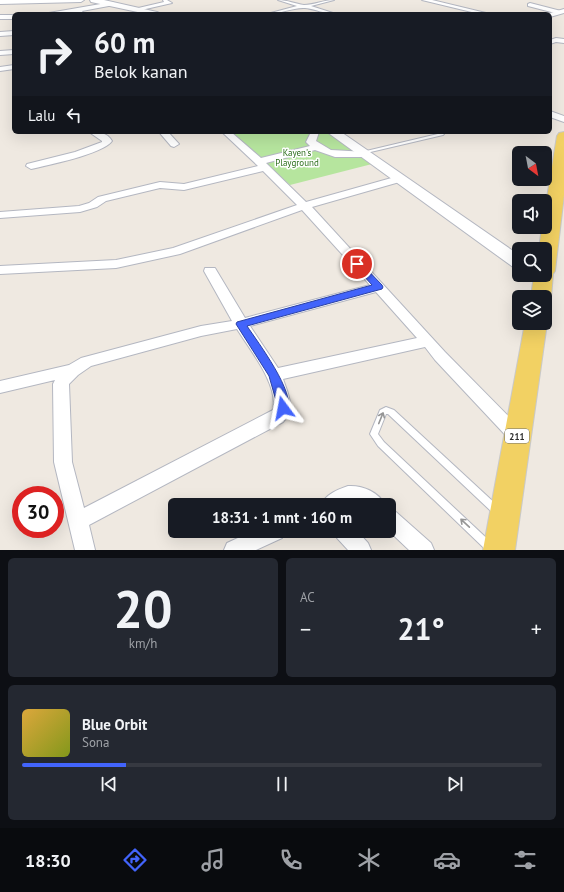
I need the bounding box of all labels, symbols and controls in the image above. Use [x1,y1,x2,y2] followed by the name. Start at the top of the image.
[94,24,155,61] text: 60 m
[28,28,80,80] icon: right
[94,60,188,83] text: Belok kanan
[63,104,85,126] icon: left
[28,106,55,125] text: Lalu
[512,146,552,186] north arrow
[512,146,552,330] map controls
[275,147,319,168] park label: Kayen's Playground
[512,194,552,234] button: sound
[512,242,552,282] button: search
[340,247,374,281] pin
[346,253,368,275] icon: arrive
[512,290,552,330] button: layers
[262,387,304,429] position arrow
[377,413,385,425] one-way arrow
[505,429,529,443] road number: 211
[12,486,64,538] speed limit sign: 30
[212,508,352,527] text: 18:31 · 1 mnt · 160 m
[460,518,470,528] one-way arrow
[114,575,172,642] text: 20
[300,589,315,606] text: AC
[397,609,445,648] text: 21°
[300,615,311,643] text: −
[531,615,542,643] text: +
[129,635,157,652] text: km/h
[82,715,147,734] text: Blue Orbit
[82,734,109,751] text: Sona
[98,773,120,795] icon: previous
[271,773,293,795] icon: pause
[444,773,466,795] icon: next
[121,846,149,874] icon: directions
[199,846,227,874] icon: music
[277,846,305,874] icon: phone
[355,846,383,874] icon: climate
[433,846,461,874] icon: car
[511,846,539,874] icon: filters
[25,849,71,872] text: 18:30

